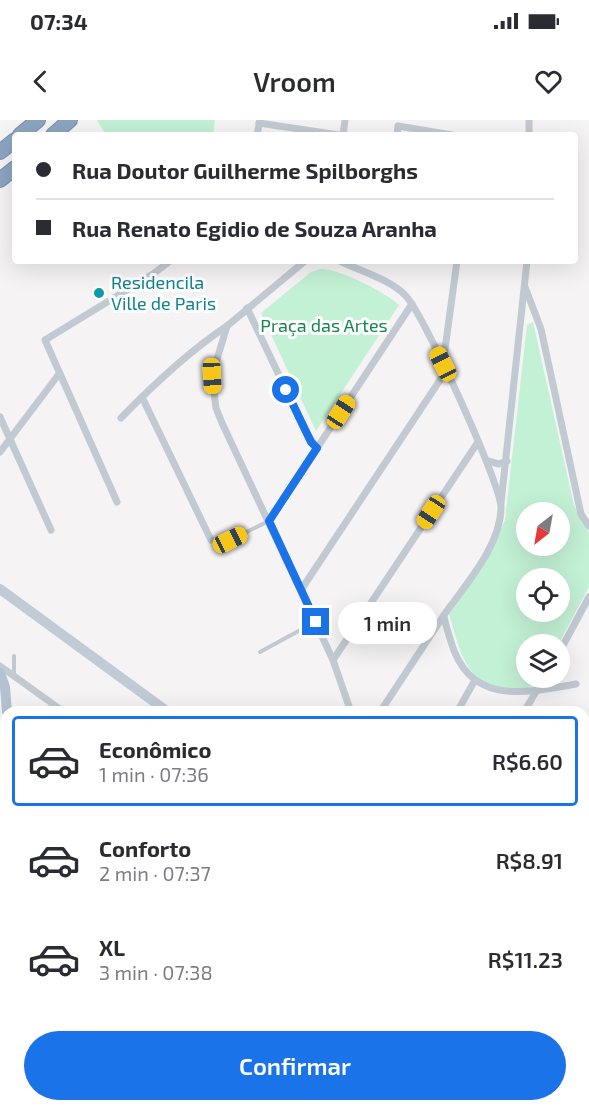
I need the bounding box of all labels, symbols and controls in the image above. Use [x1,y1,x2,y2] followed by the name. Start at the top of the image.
[30,8,88,34] text: 07:34
[24,65,57,98] icon: back
[253,65,336,97] text: Vroom
[532,65,565,98] icon: heart
[72,157,418,183] text: Rua Doutor Guilherme Spilborghs
[72,215,437,241] text: Rua Renato Egidio de Souza Aranha
[111,271,216,314] place label: Residencila Ville de Paris
[92,286,106,300] marker: Residencila Ville de Paris
[260,314,388,337] park label: Praça das Artes
[427,344,459,384] car
[202,358,222,394] car
[272,376,299,403] route start
[324,392,358,432] car
[414,492,448,532] car
[516,502,570,556] north arrow
[516,502,570,688] map controls
[210,524,250,556] car
[516,568,570,622] button: locate
[337,601,436,643] callout: 1 min
[302,608,329,635] route end
[364,611,411,635] text: 1 min
[516,634,570,688] button: layers
[27,734,81,788] icon: car
[99,736,211,762] text: Econômico
[492,748,563,774] text: R$6.60
[99,762,209,786] text: 1 min · 07:36
[27,833,81,887] icon: car
[99,835,191,861] text: Conforto
[496,847,563,873] text: R$8.91
[99,861,211,885] text: 2 min · 07:37
[27,932,81,986] icon: car
[99,934,125,960] text: XL
[488,946,563,972] text: R$11.23
[99,960,213,984] text: 3 min · 07:38
[24,1031,566,1100] button: Confirmar

